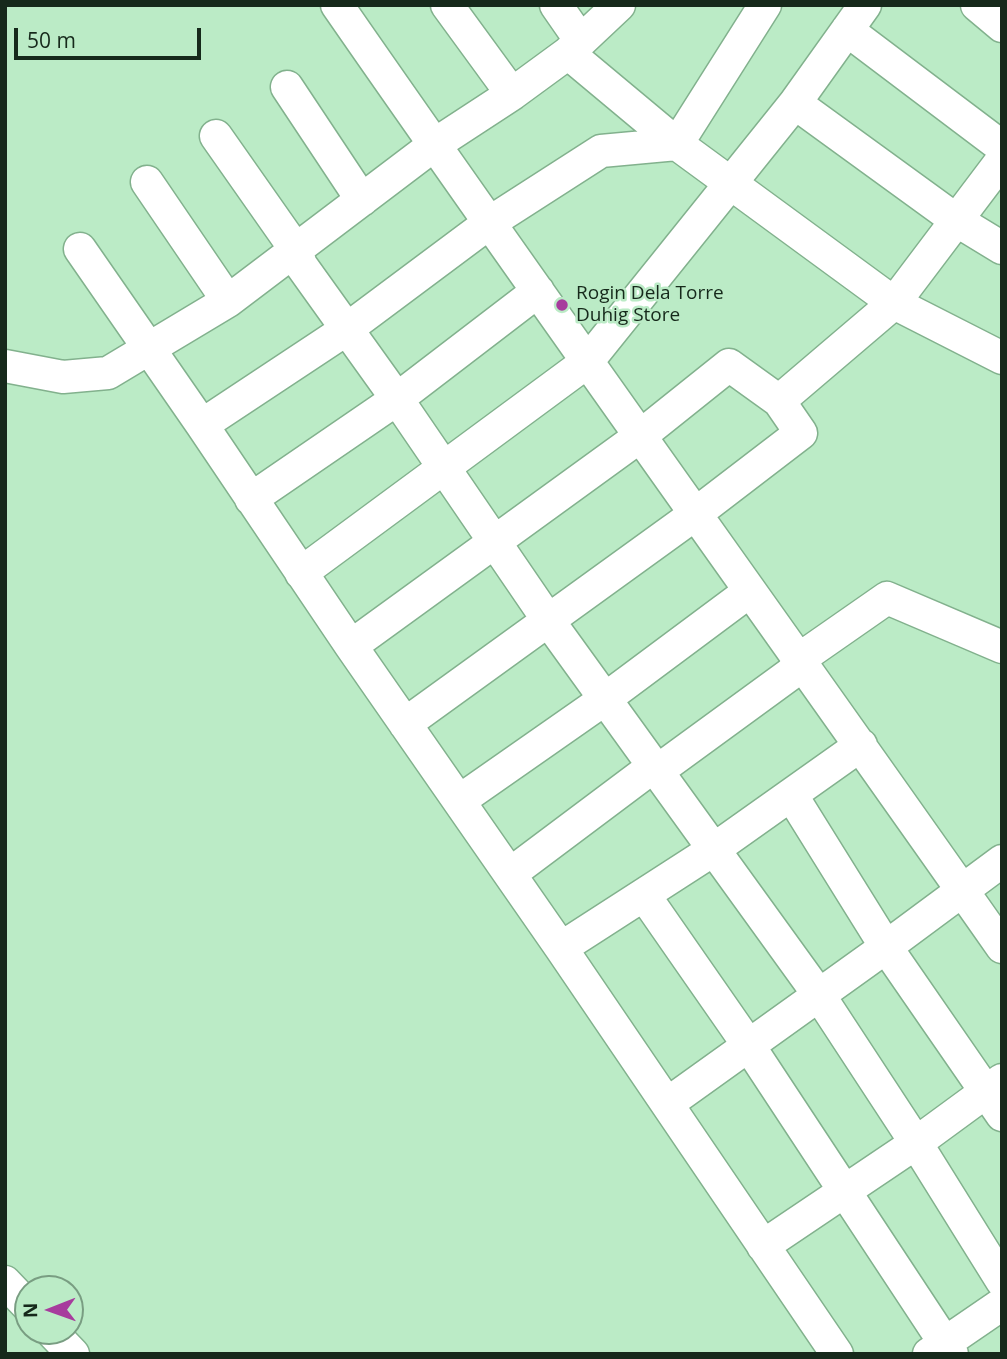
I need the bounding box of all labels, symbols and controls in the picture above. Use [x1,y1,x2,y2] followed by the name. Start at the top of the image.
[18,14,205,58] scale bar
[27,26,76,54] text: 50 m
[576,283,724,327] place label: Rogin Dela Torre Duhig Store
[554,297,570,313] marker: Rogin Dela Torre Duhig Store
[14,1275,84,1345] north arrow
[17,1302,43,1318] text: N

